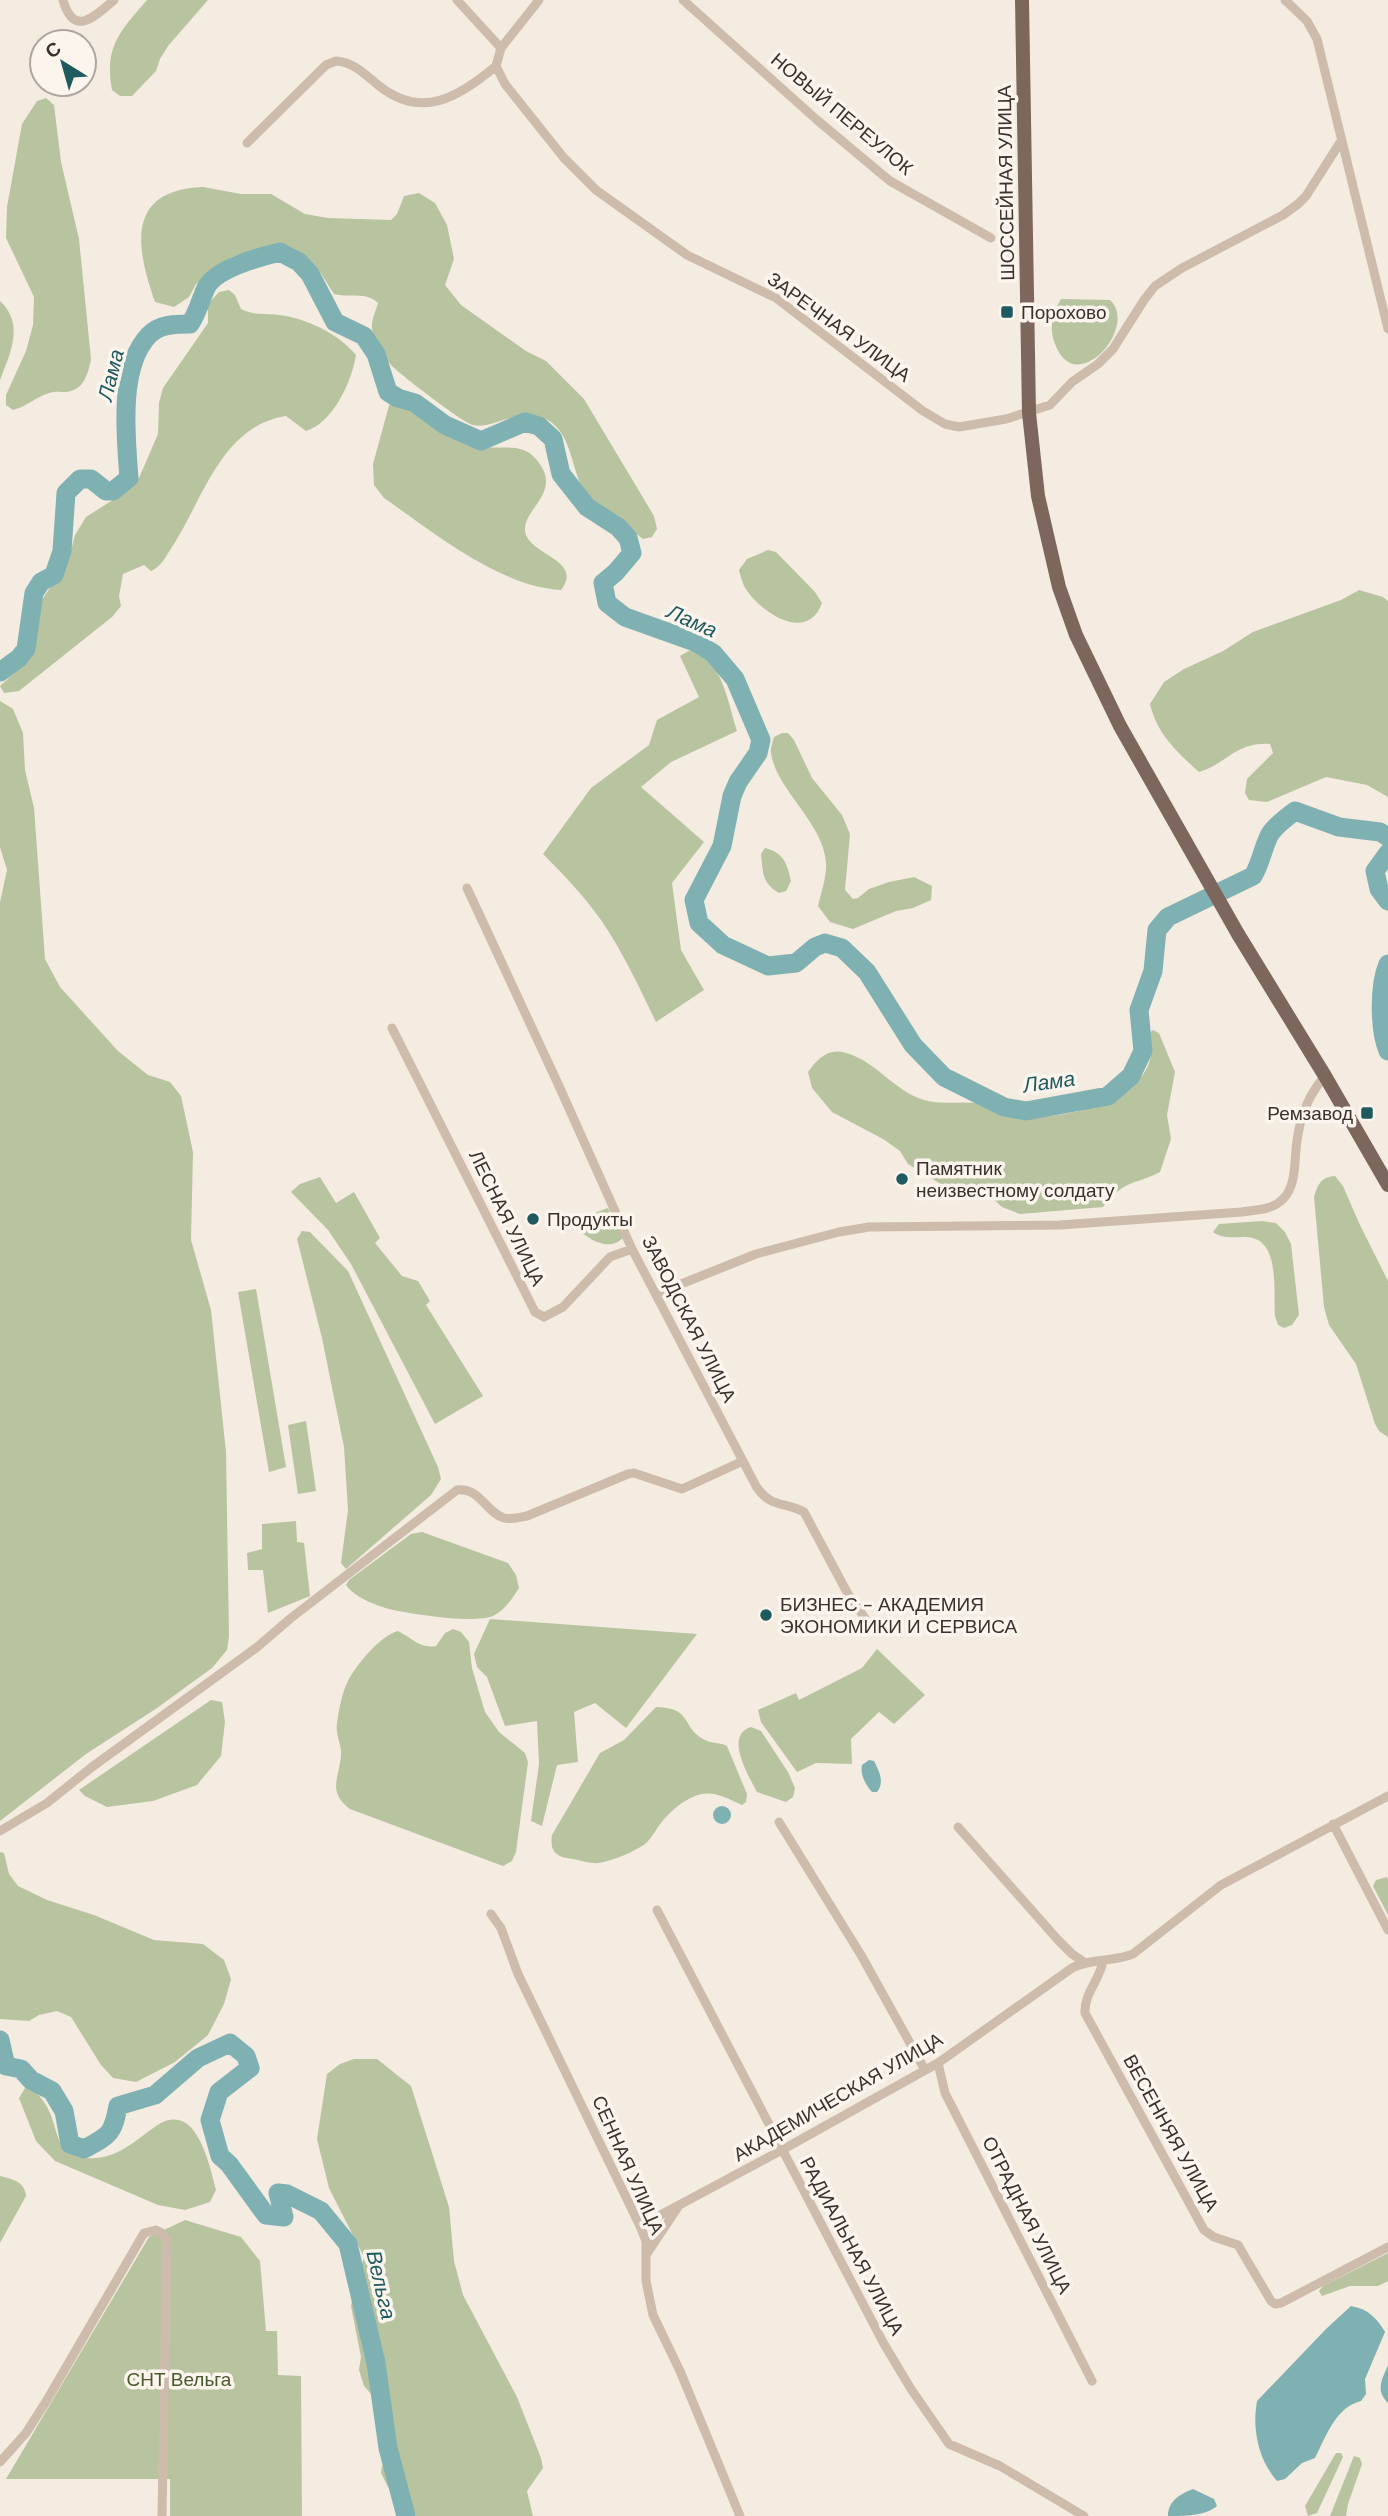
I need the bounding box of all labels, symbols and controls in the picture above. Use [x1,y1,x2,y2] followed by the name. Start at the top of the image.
[28,28,98,98] north arrow
[40,36,66,64] text: С
[766,47,918,181] street label: НОВЫЙ ПЕРЕУЛОК
[992,85,1020,281] street label: ШОССЕЙНАЯ УЛИЦА
[762,266,916,388] street label: ЗАРЕЧНАЯ УЛИЦА
[1021,300,1106,325] place label: Порохово
[999,304,1015,320] marker: Порохово
[91,346,131,406] water label: Лама
[661,597,722,644] water label: Лама
[1019,1065,1077,1100] water label: Лама
[1267,1101,1353,1126] place label: Ремзавод
[1359,1105,1375,1121] marker: Ремзавод
[463,1146,551,1290] street label: ЛЕСНАЯ УЛИЦА
[916,1156,1115,1203] place label: Памятник неизвестному солдату
[894,1171,910,1187] marker: Памятник неизвестному солдату
[547,1207,633,1232] place label: Продукты
[525,1211,541,1227] marker: Продукты
[636,1231,742,1407] street label: ЗАВОДСКАЯ УЛИЦА
[780,1592,1017,1639] place label: БИЗНЕС - АКАДЕМИЯ ЭКОНОМИКИ И СЕРВИСА
[758,1607,774,1623] marker: БИЗНЕС - АКАДЕМИЯ ЭКОНОМИКИ И СЕРВИСА
[729,2027,948,2167] street label: АКАДЕМИЧЕСКАЯ УЛИЦА
[1117,2050,1225,2216] street label: ВЕСЕННЯЯ УЛИЦА
[586,2092,670,2239] street label: СЕННАЯ УЛИЦА
[976,2132,1078,2298] street label: ОТРАДНАЯ УЛИЦА
[794,2152,910,2340] street label: РАДИАЛЬНАЯ УЛИЦА
[360,2248,402,2322] water label: Вельга
[127,2367,232,2392] park label: СНТ Вельга

